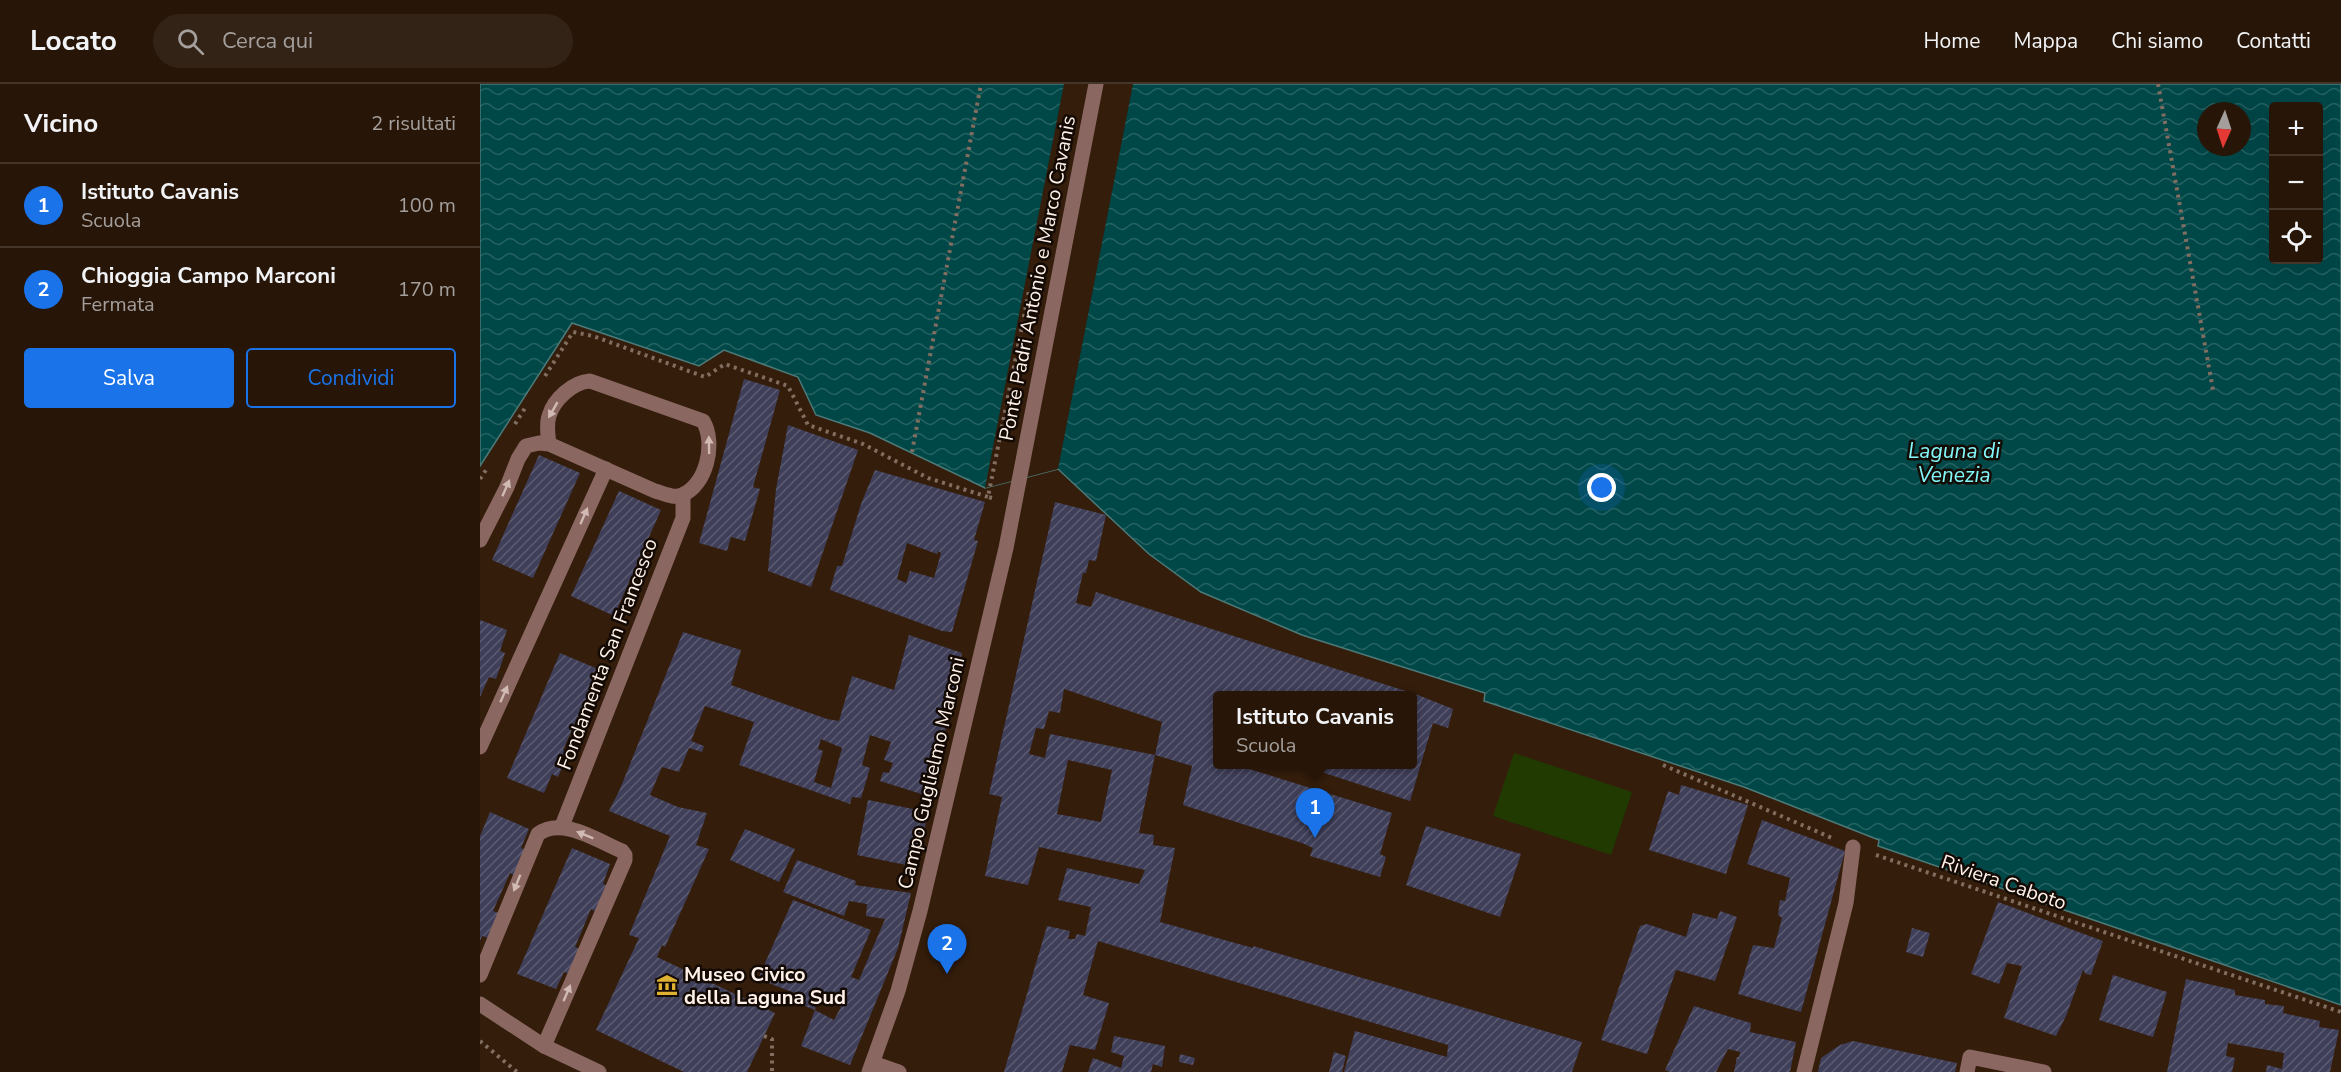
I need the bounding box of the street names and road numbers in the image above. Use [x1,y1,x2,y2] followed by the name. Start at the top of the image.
[993,113,1082,443] street label: Ponte Padri Antonio e Marco Cavanis
[551,535,664,774] street label: Fondamenta San Francesco
[892,654,971,892] street label: Campo Guglielmo Marconi
[1938,848,2070,917] street label: Riviera Caboto

